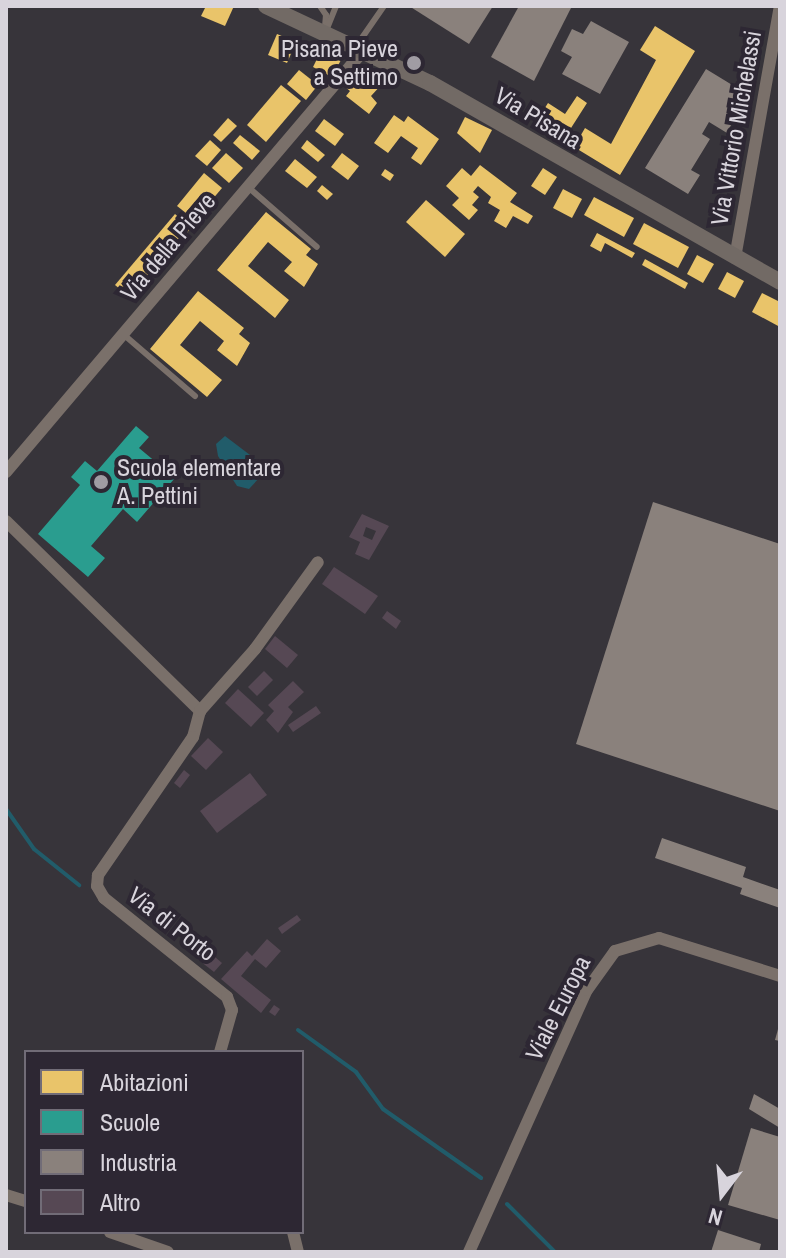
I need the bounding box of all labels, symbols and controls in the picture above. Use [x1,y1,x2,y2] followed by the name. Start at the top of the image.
[705,28,767,228] street label: Via Vittorio Michelassi
[281,35,398,91] place label: Pisana Pieve a Settimo
[405,54,423,72] marker: Pisana Pieve a Settimo
[489,81,587,155] street label: Via Pisana
[115,187,221,307] street label: Via della Pieve
[117,454,281,510] place label: Scuola elementare A. Pettini
[92,473,110,491] marker: Scuola elementare A. Pettini
[122,881,222,967] street label: Via di Porto
[519,951,597,1065] street label: Viale Europa
[24,1050,304,1234] legend
[100,1066,189,1098] text: Abitazioni
[100,1106,160,1138] text: Scuole
[100,1146,177,1178] text: Industria
[682,1154,762,1234] north arrow
[100,1186,140,1218] text: Altro
[705,1201,726,1233] text: N

